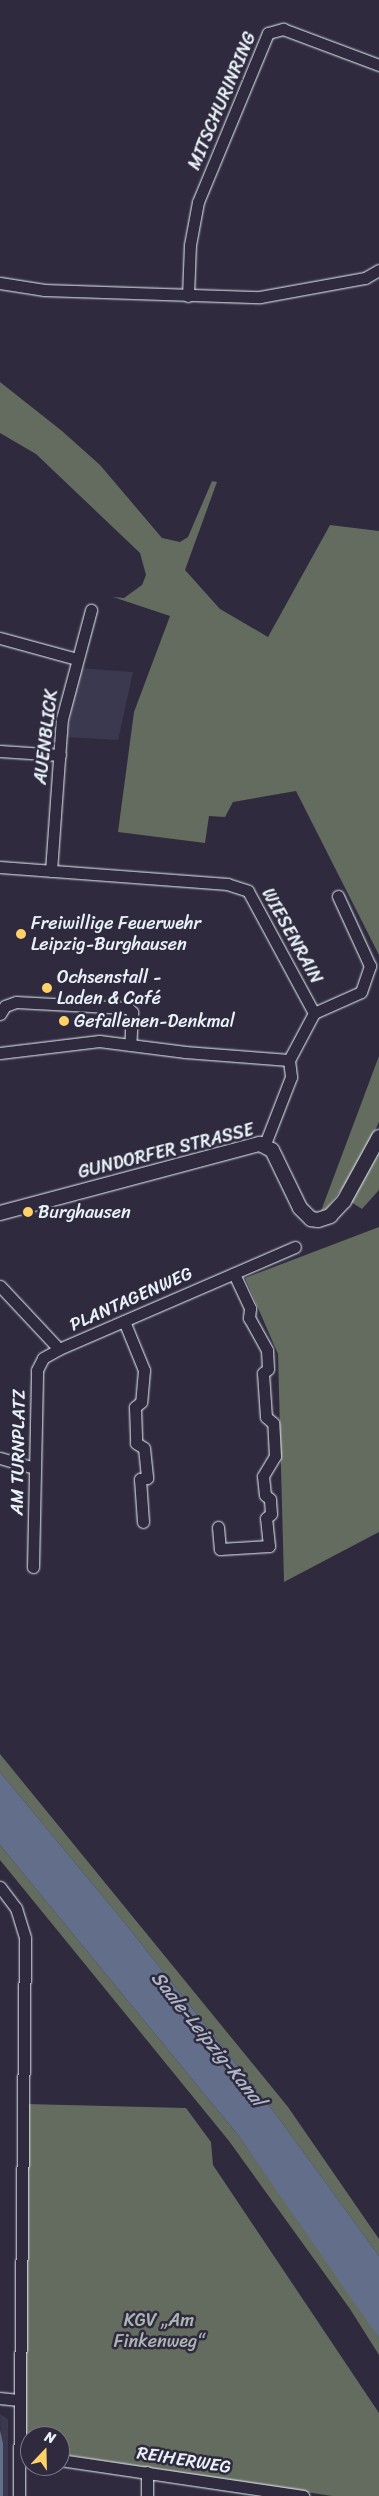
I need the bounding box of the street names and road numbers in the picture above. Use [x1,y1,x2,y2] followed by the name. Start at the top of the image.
[183,29,261,173] street label: MITSCHURINRING
[29,688,63,786] street label: AUENBLICK
[257,884,327,988] street label: WIESENRAIN
[76,1119,256,1183] street label: GUNDORFER STRASSE
[66,1262,196,1336] street label: PLANTAGENWEG
[6,1388,30,1516] street label: AM TURNPLATZ
[135,2442,233,2478] street label: REIHERWEG

